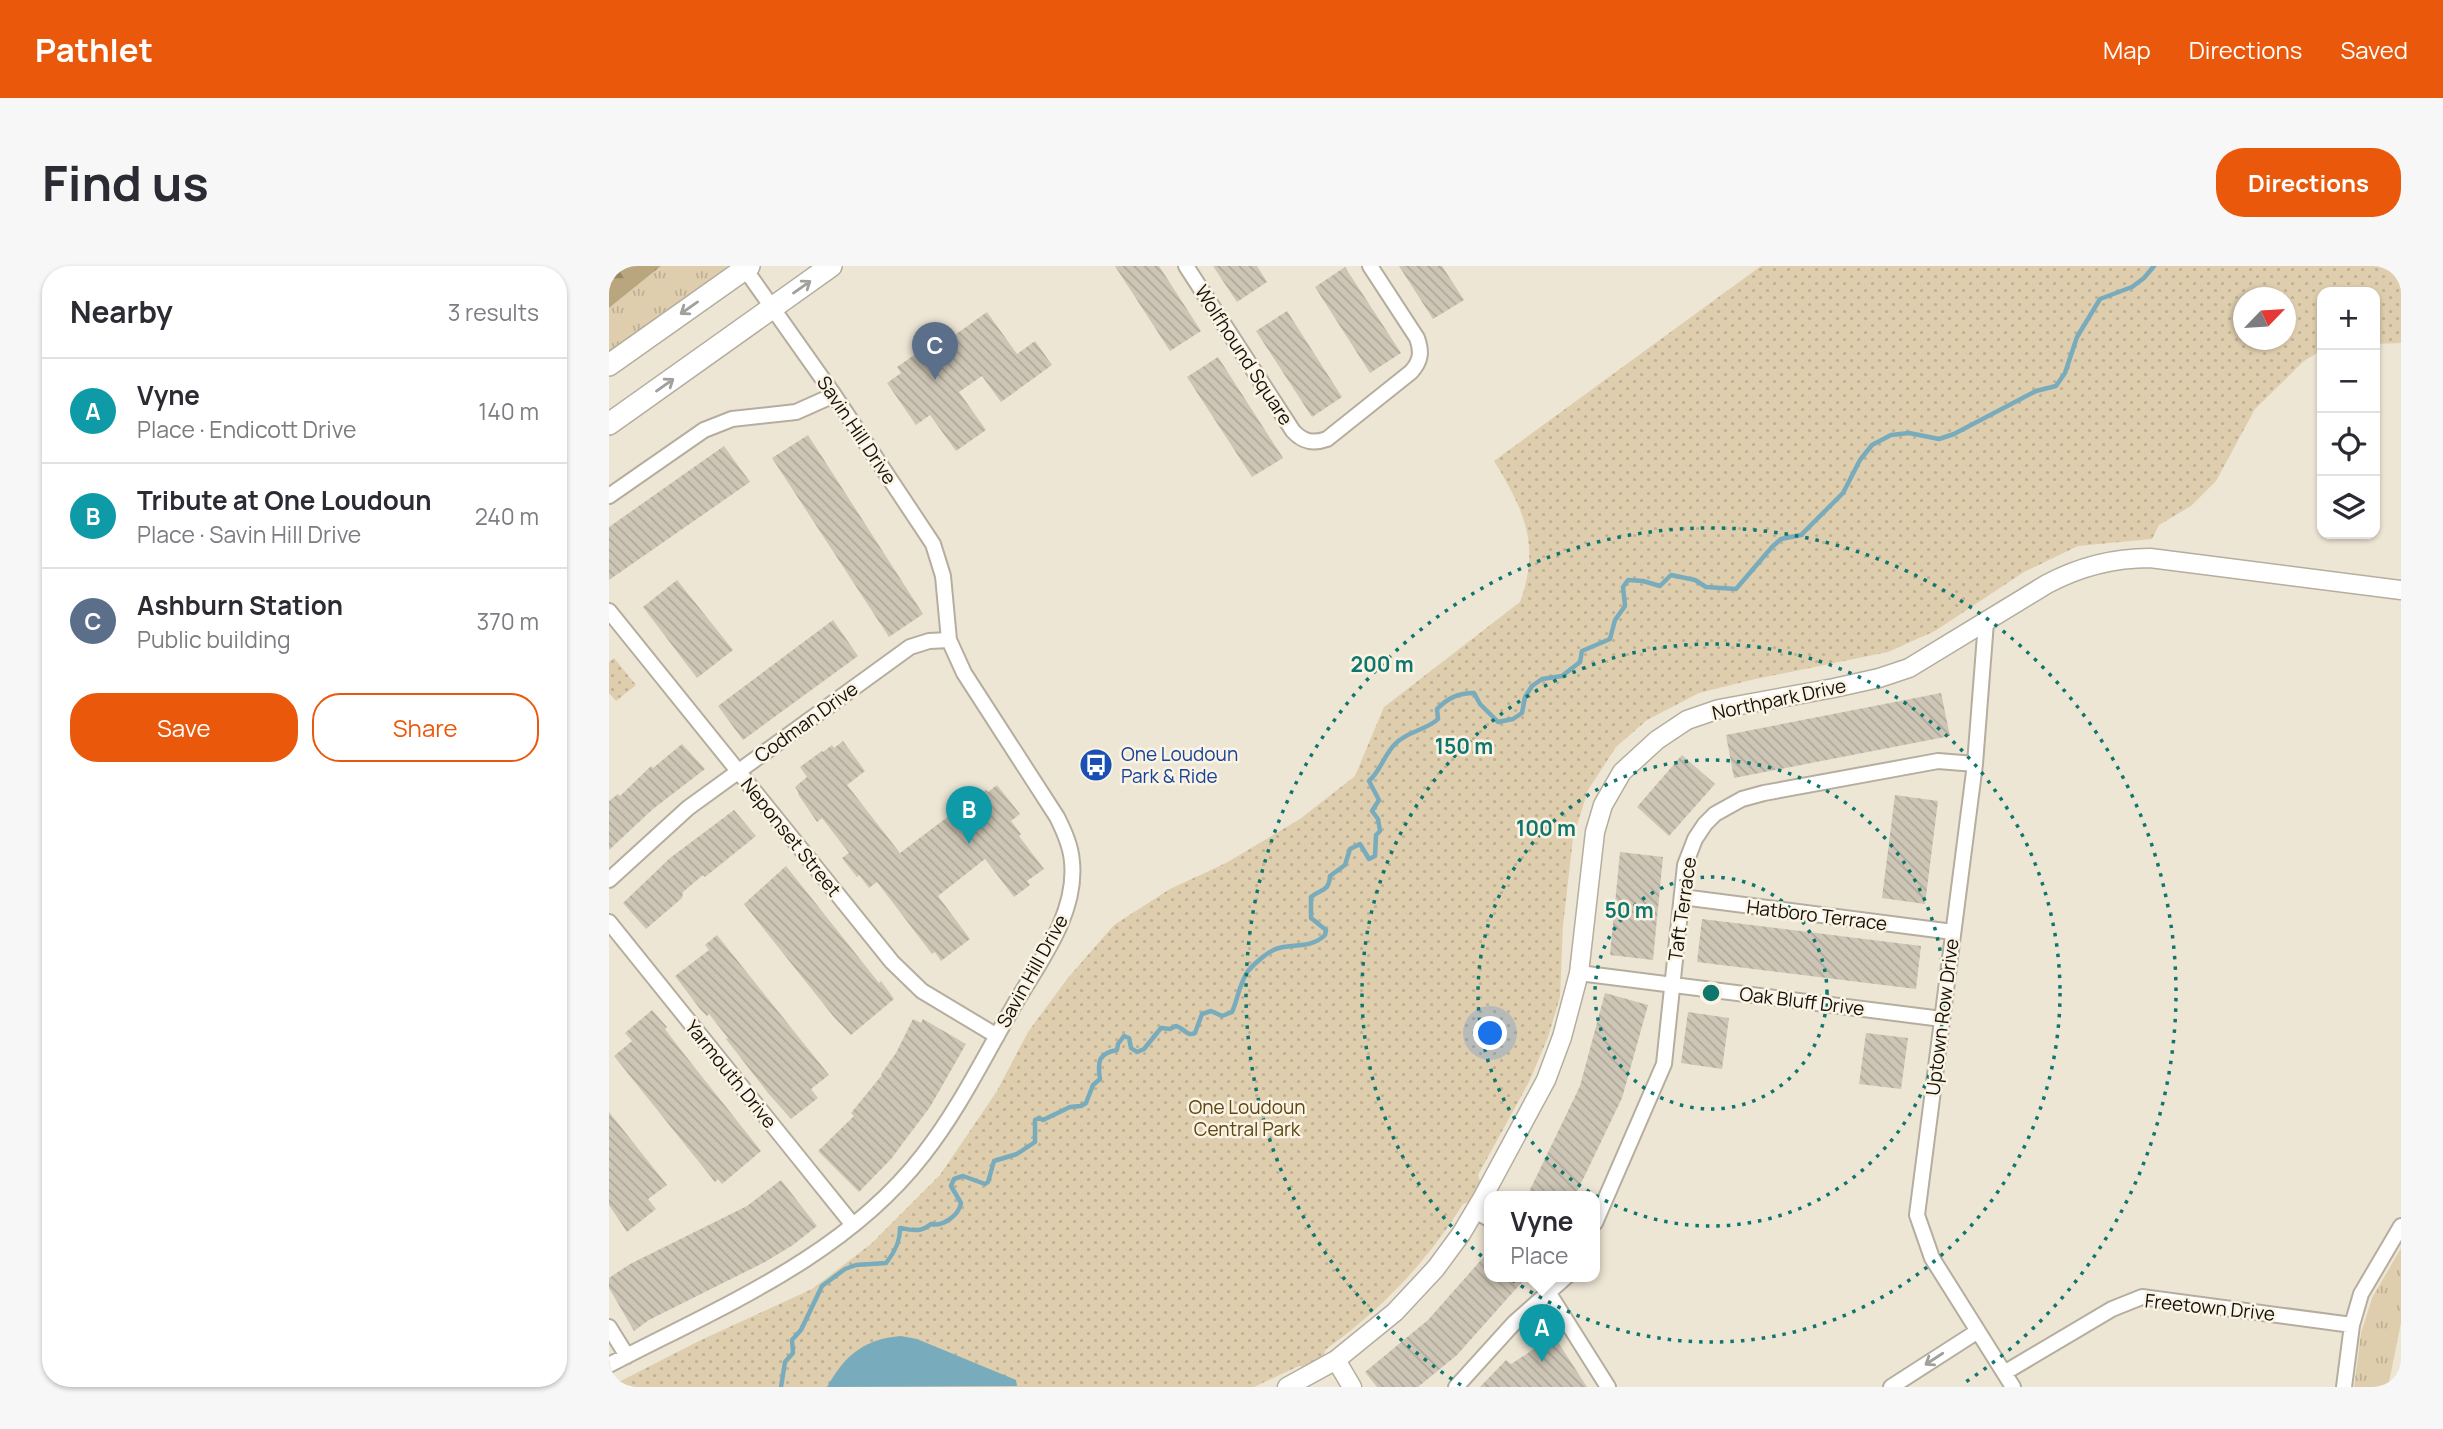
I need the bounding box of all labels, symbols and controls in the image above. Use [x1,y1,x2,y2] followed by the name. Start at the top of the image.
[35,27,153,72] text: Pathlet
[2103,33,2151,66] text: Map
[2189,33,2302,66] text: Directions
[2340,33,2408,66] text: Saved
[2216,148,2401,217] button: Directions
[42,149,209,216] text: Find us
[792,280,811,294] one-way arrow
[1189,280,1299,430] street label: Wolfhound Square
[2233,287,2296,350] north arrow
[2317,287,2380,539] map controls
[2317,287,2380,350] button: +
[70,291,173,332] text: Nearby
[448,296,539,328] text: 3 results
[680,300,699,315] one-way arrow
[912,322,958,380] pin: C
[2317,350,2380,413] button: −
[811,371,903,489] street label: Savin Hill Drive
[137,377,200,413] text: Vyne
[655,378,674,392] one-way arrow
[85,395,101,427] text: A
[478,395,539,427] text: 140 m
[137,413,356,445] text: Place · Endicott Drive
[2317,413,2380,476] button: locate
[2317,476,2380,539] button: layers
[137,482,431,518] text: Tribute at One Loudoun
[86,500,100,532] text: B
[475,500,539,532] text: 240 m
[137,518,361,550] text: Place · Savin Hill Drive
[137,587,343,623] text: Ashburn Station
[85,605,102,637] text: C
[477,605,539,637] text: 370 m
[137,623,291,655] text: Public building
[1350,650,1414,678] text: 200 m
[1710,672,1848,726] street label: Northpark Drive
[749,676,863,768] street label: Codman Drive
[70,693,298,762] button: Save
[312,693,539,762] button: Share
[1435,732,1493,760] text: 150 m
[1121,741,1238,789] place label: One Loudoun Park & Ride
[1077,746,1115,784] bus stop icon: One Loudoun Park & Ride
[735,772,847,902] street label: Neponset Street
[946,786,992,844] pin: B
[1516,814,1576,842] text: 100 m
[1662,855,1702,963] street label: Taft Terrace
[1745,893,1889,937] street label: Hatboro Terrace
[1604,896,1654,924] text: 50 m
[990,910,1074,1032] street label: Savin Hill Drive
[1919,937,1965,1097] street label: Uptown Row Drive
[1738,980,1866,1022] street label: Oak Bluff Drive
[1699,981,1723,1005] centre of rings
[679,1014,783,1134] street label: Yarmouth Drive
[1473,1016,1507,1050] your location
[1188,1094,1306,1142] park label: One Loudoun Central Park
[1484,1191,1600,1282] popup
[1511,1203,1573,1239] text: Vyne
[1511,1239,1568,1271] text: Place
[2144,1287,2276,1327] street label: Freetown Drive
[1519,1304,1565,1362] pin: A
[1925,1353,1945,1367] one-way arrow

